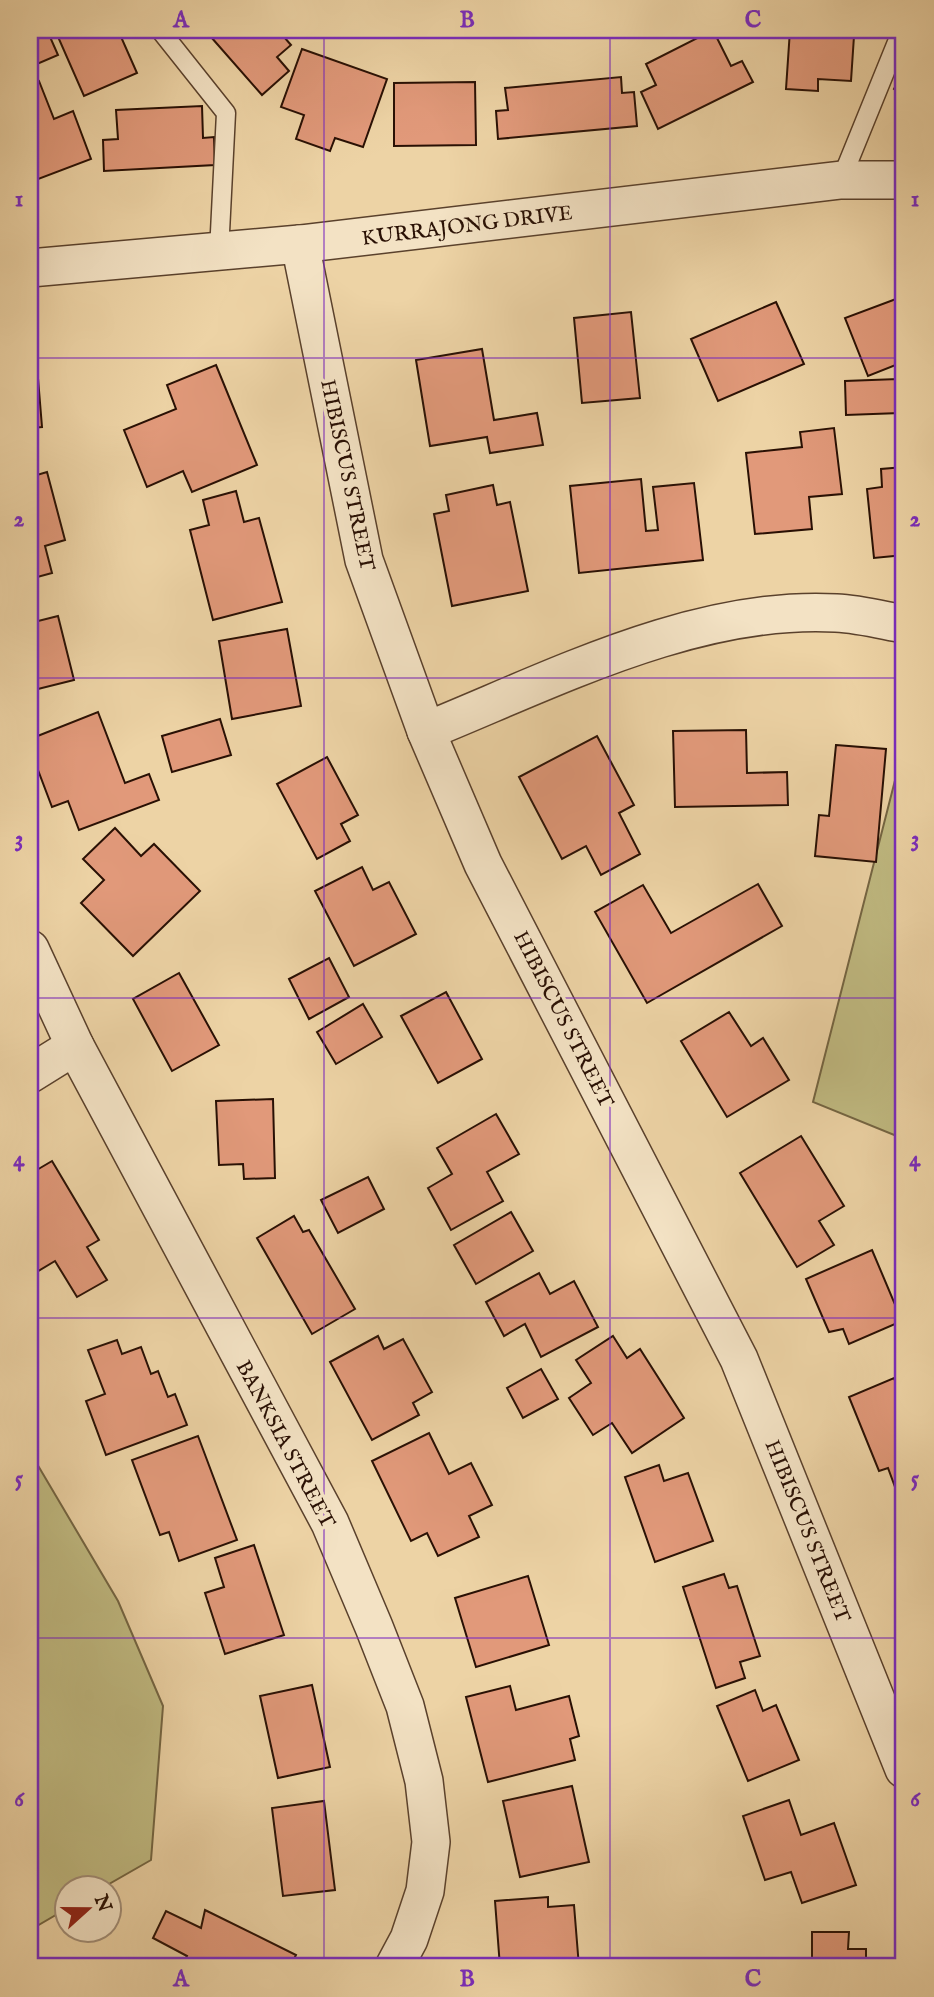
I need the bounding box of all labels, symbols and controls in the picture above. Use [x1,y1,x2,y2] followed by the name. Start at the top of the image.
[172,6,190,35] text: A
[459,6,475,35] text: B
[745,6,762,35] text: C
[15,185,23,214] text: 1
[911,185,919,214] text: 1
[360,200,574,253] street label: KURRAJONG DRIVE
[313,377,380,574] street label: HIBISCUS STREET
[14,505,25,534] text: 2
[910,505,921,534] text: 2
[15,825,23,854] text: 3
[911,825,919,854] text: 3
[506,927,619,1113] street label: HIBISCUS STREET
[13,1145,25,1174] text: 4
[909,1145,921,1174] text: 4
[229,1356,341,1534] street label: BANKSIA STREET
[758,1436,856,1628] street label: HIBISCUS STREET
[15,1465,24,1494] text: 5
[911,1465,920,1494] text: 5
[14,1785,25,1814] text: 6
[910,1785,921,1814] text: 6
[52,1874,122,1944] north arrow
[87,1891,116,1916] text: N
[172,1965,190,1994] text: A
[459,1965,475,1994] text: B
[745,1965,762,1994] text: C

